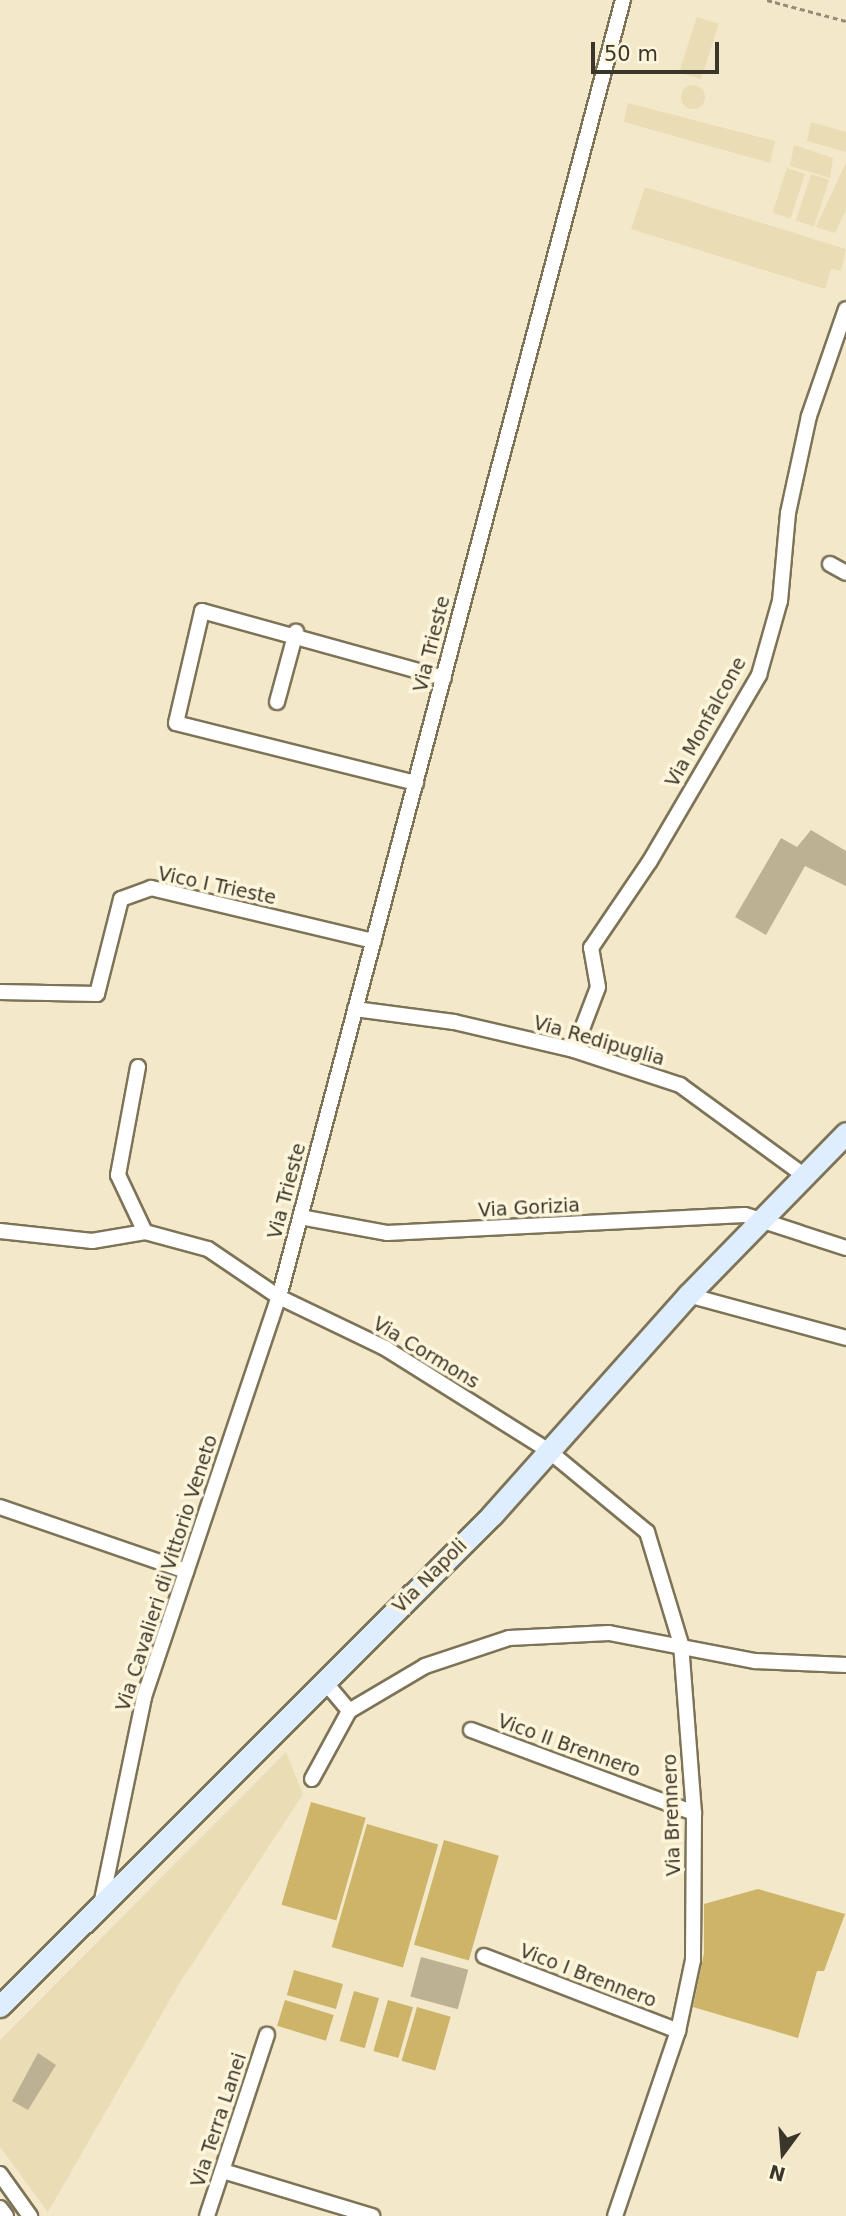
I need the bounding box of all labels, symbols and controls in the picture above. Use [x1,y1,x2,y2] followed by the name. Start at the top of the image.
[594,28,722,72] scale bar
[604,42,658,66] text: 50 m
[409,594,455,694] street label: Via Trieste
[661,653,751,791] street label: Via Monfalcone
[156,862,278,910] street label: Vico I Trieste
[531,1011,667,1071] street label: Via Redipuglia
[263,1141,311,1241] street label: Via Trieste
[478,1194,580,1222] street label: Via Gorizia
[369,1312,483,1394] street label: Via Cormons
[111,1432,223,1714] street label: Via Cavalieri di Vittorio Veneto
[388,1534,472,1618] street label: Via Napoli
[495,1710,643,1782] street label: Vico II Brennero
[658,1753,686,1877] street label: Via Brennero
[516,1939,660,2013] street label: Vico I Brennero
[187,2050,251,2190] street label: Via Terra Lanei
[748,2118,818,2188] north arrow
[767,2160,788,2186] text: N

